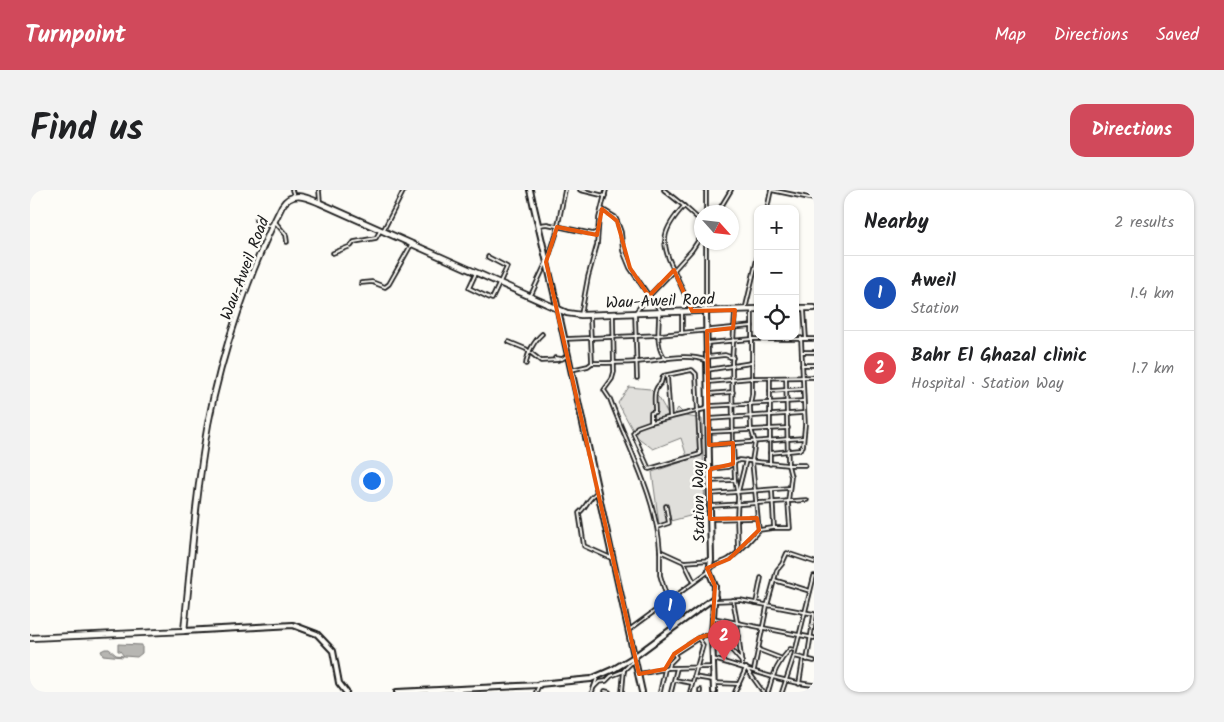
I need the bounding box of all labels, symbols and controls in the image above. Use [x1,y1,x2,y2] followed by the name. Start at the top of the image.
[25,16,126,55] text: Turnpoint
[994,21,1026,50] text: Map
[1054,21,1128,50] text: Directions
[1156,21,1199,50] text: Saved
[30,102,143,158] text: Find us
[1070,104,1194,157] button: Directions
[694,205,739,250] north arrow
[754,205,799,340] map controls
[754,205,799,250] button: +
[864,206,929,239] text: Nearby
[1114,210,1174,235] text: 2 results
[214,212,277,324] street label: Wau-Aweil Road
[754,250,799,295] button: −
[911,266,956,296] text: Aweil
[878,281,882,306] text: 1
[1130,281,1174,306] text: 1.4 km
[605,287,716,316] street label: Wau-Aweil Road
[754,295,799,340] button: locate
[911,296,959,321] text: Station
[911,341,1087,371] text: Bahr El Ghazal clinic
[875,356,885,381] text: 2
[1131,356,1174,381] text: 1.7 km
[911,371,1063,396] text: Hospital · Station Way
[686,460,713,543] street label: Station Way
[359,468,385,494] your location
[654,590,686,631] pin: 1
[708,620,740,661] pin: 2

